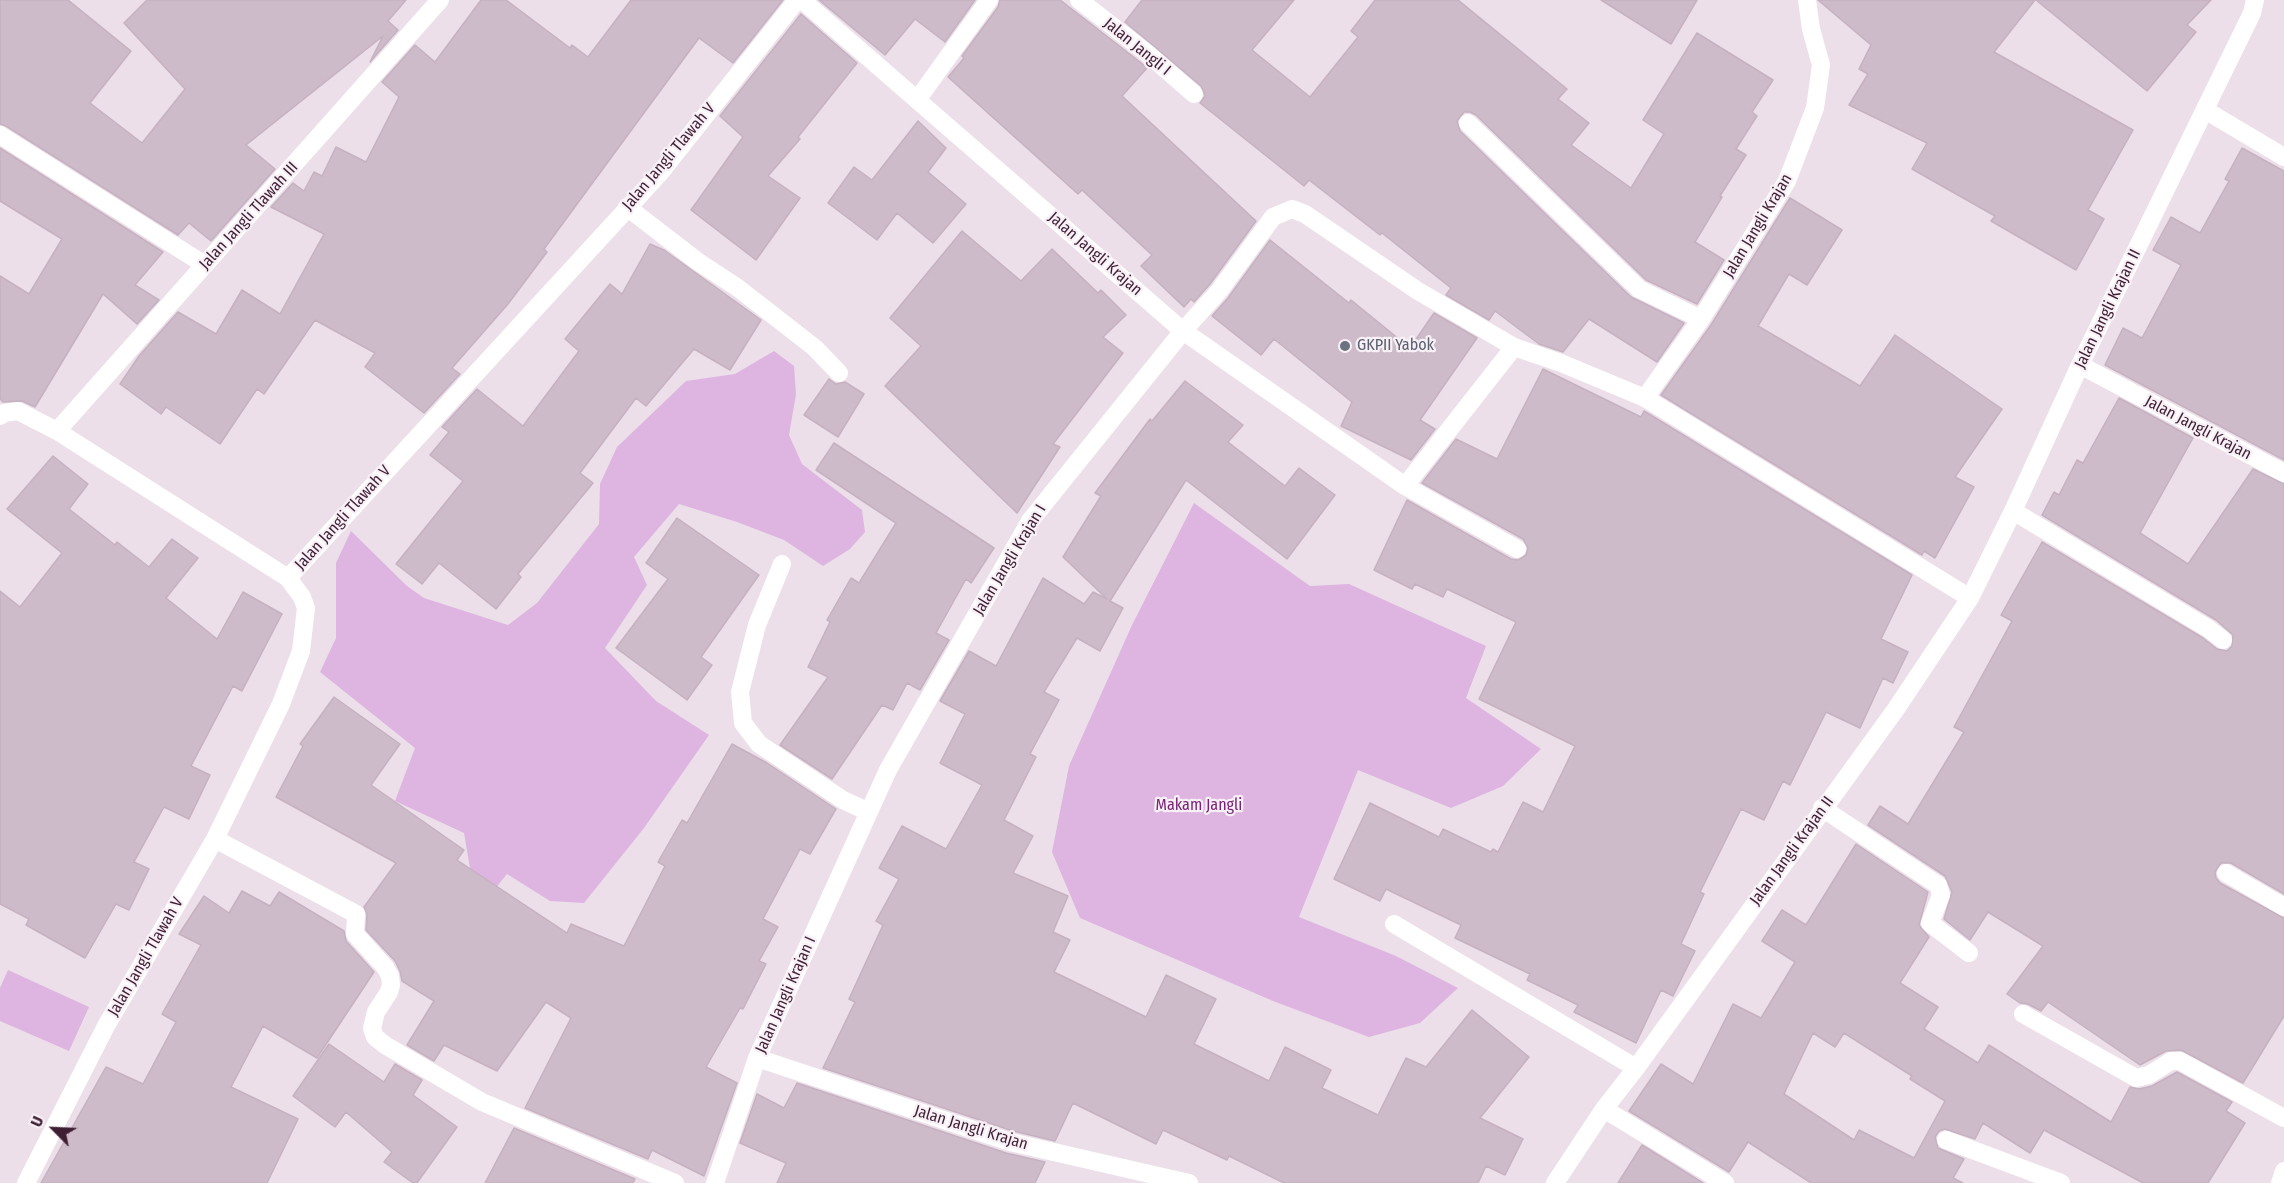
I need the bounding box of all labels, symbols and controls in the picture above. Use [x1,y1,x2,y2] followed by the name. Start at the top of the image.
[1100,14,1174,80] street label: Jalan Jangli I
[619,99,719,215] street label: Jalan Jangli Tlawah V
[196,158,302,274] street label: Jalan Jangli Tlawah III
[1719,171,1797,281] street label: Jalan Jangli Krajan
[1044,208,1146,300] street label: Jalan Jangli Krajan
[2071,246,2145,372] street label: Jalan Jangli Krajan II
[1357,336,1434,356] place label: GKPII Yabok
[1338,339,1352,353] marker: GKPII Yabok
[2141,392,2255,464] street label: Jalan Jangli Krajan
[291,462,395,574] street label: Jalan Jangli Tlawah V
[969,501,1051,619] street label: Jalan Jangli Krajan I
[1746,793,1838,909] street label: Jalan Jangli Krajan II
[1156,796,1242,816] park label: Makam Jangli
[104,894,188,1020] street label: Jalan Jangli Tlawah V
[752,934,820,1056] street label: Jalan Jangli Krajan I
[24,1099,84,1159] north arrow
[912,1102,1030,1154] street label: Jalan Jangli Krajan
[27,1113,48,1130] text: U

